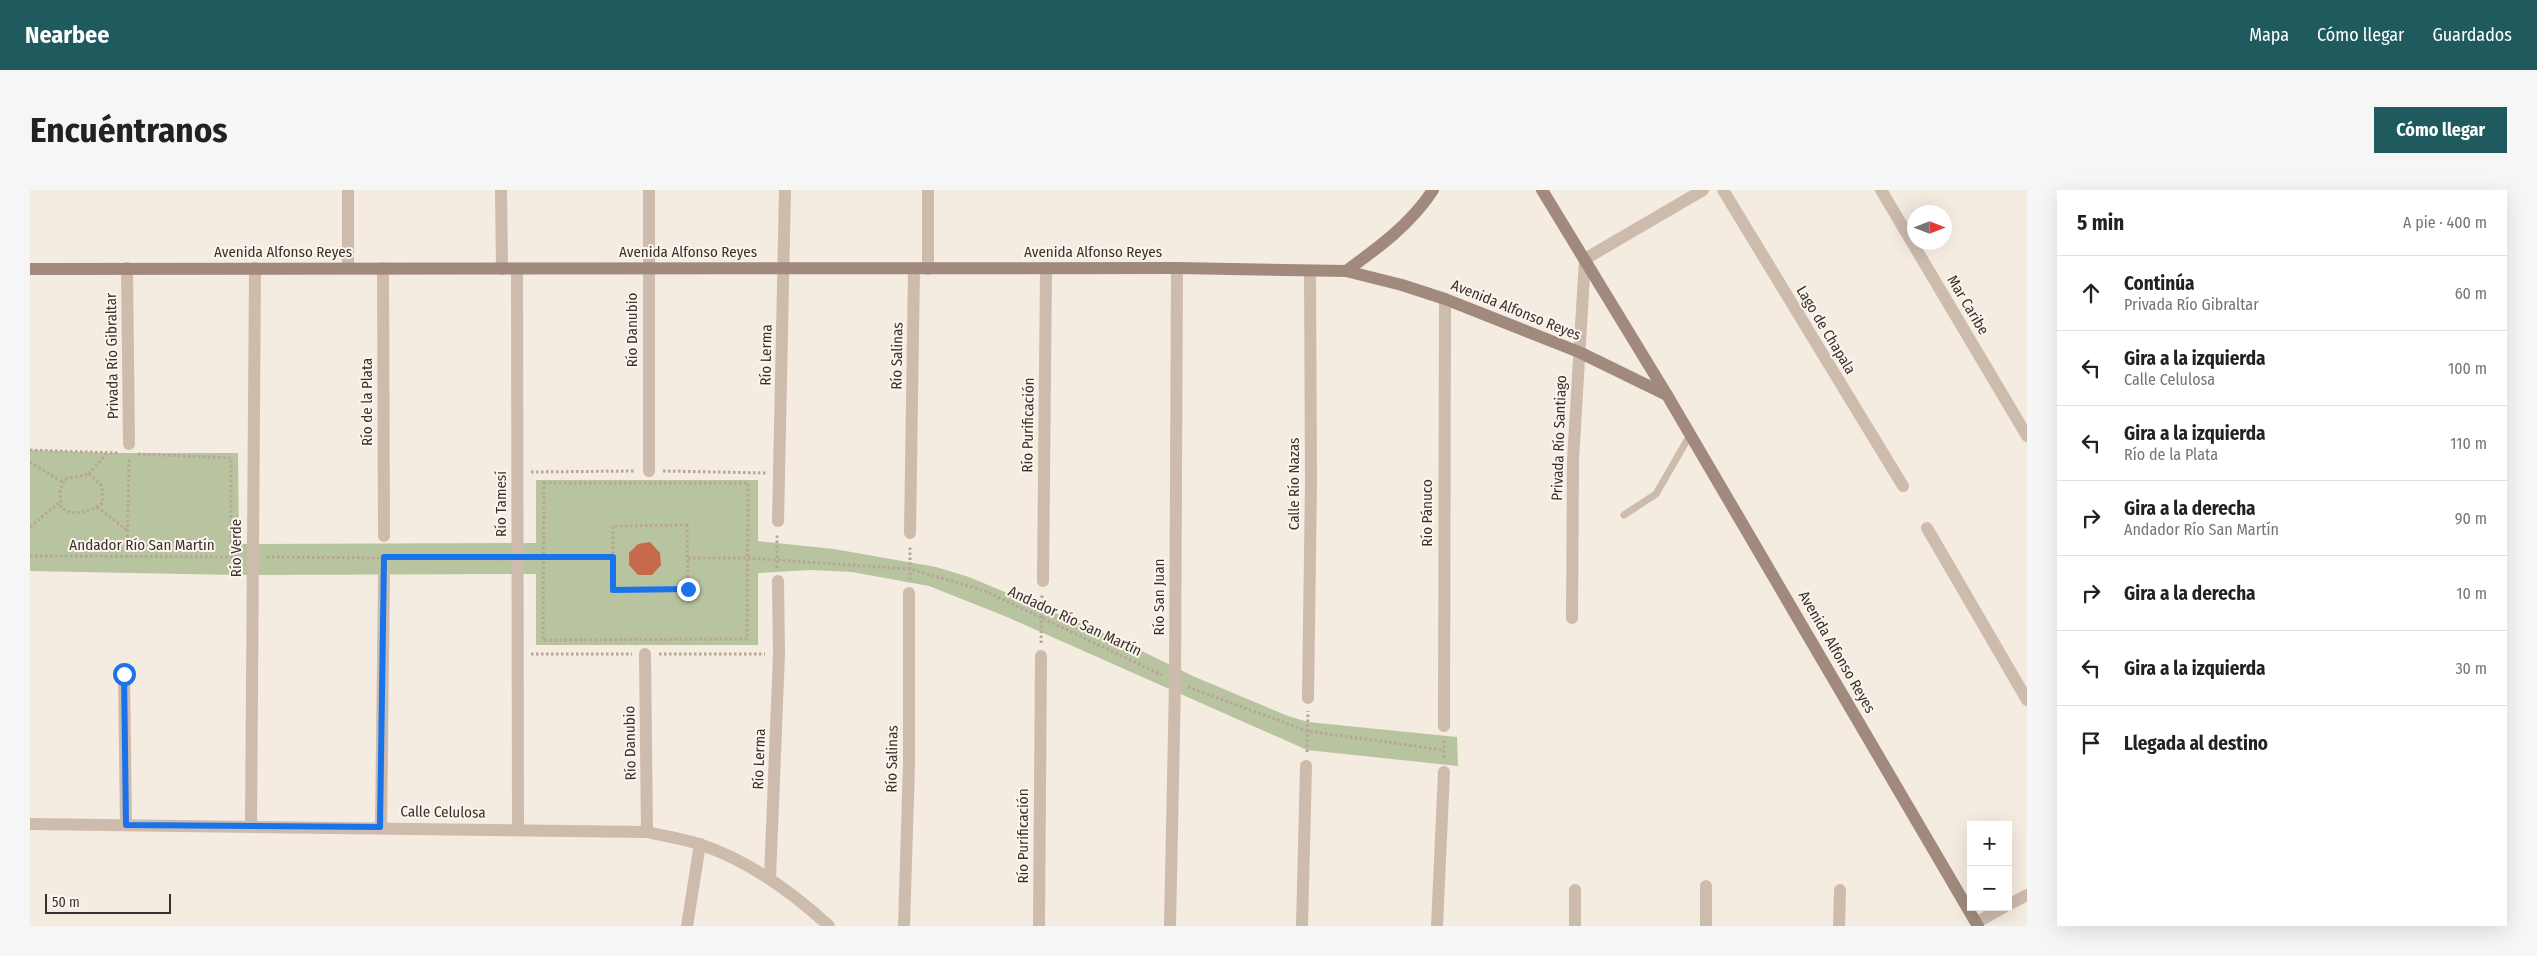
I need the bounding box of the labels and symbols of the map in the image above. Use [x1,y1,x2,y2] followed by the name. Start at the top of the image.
[1907,205,1952,250] north arrow
[214,243,352,261] street label: Avenida Alfonso Reyes
[619,243,757,261] street label: Avenida Alfonso Reyes
[1024,243,1162,261] street label: Avenida Alfonso Reyes
[1943,272,1993,338] street label: Mar Caribe
[1449,276,1583,344] street label: Avenida Alfonso Reyes
[1793,283,1859,377] street label: Lago de Chapala
[102,292,122,419] street label: Privada Río Gibraltar
[623,293,641,367] street label: Río Danubio
[887,322,907,390] street label: Río Salinas
[756,324,776,386] street label: Río Lerma
[358,358,376,446] street label: Río de la Plata
[1548,375,1570,501] street label: Privada Río Santiago
[1018,377,1038,473] street label: Río Purificación
[1285,438,1303,530] street label: Calle Río Nazas
[492,471,510,537] street label: Río Tamesí
[1418,479,1436,547] street label: Río Pánuco
[227,519,245,577] street label: Río Verde
[69,536,215,554] street label: Andador Río San Martín
[1150,559,1168,635] street label: Río San Juan
[677,578,700,601] route end
[1005,582,1145,660] street label: Andador Río San Martín
[1795,588,1879,716] street label: Avenida Alfonso Reyes
[113,663,136,686] route start
[620,705,640,780] street label: Río Danubio
[882,725,902,793] street label: Río Salinas
[749,728,769,790] street label: Río Lerma
[1014,788,1032,884] street label: Río Purificación
[400,802,486,822] street label: Calle Celulosa
[45,891,171,914] scale bar

